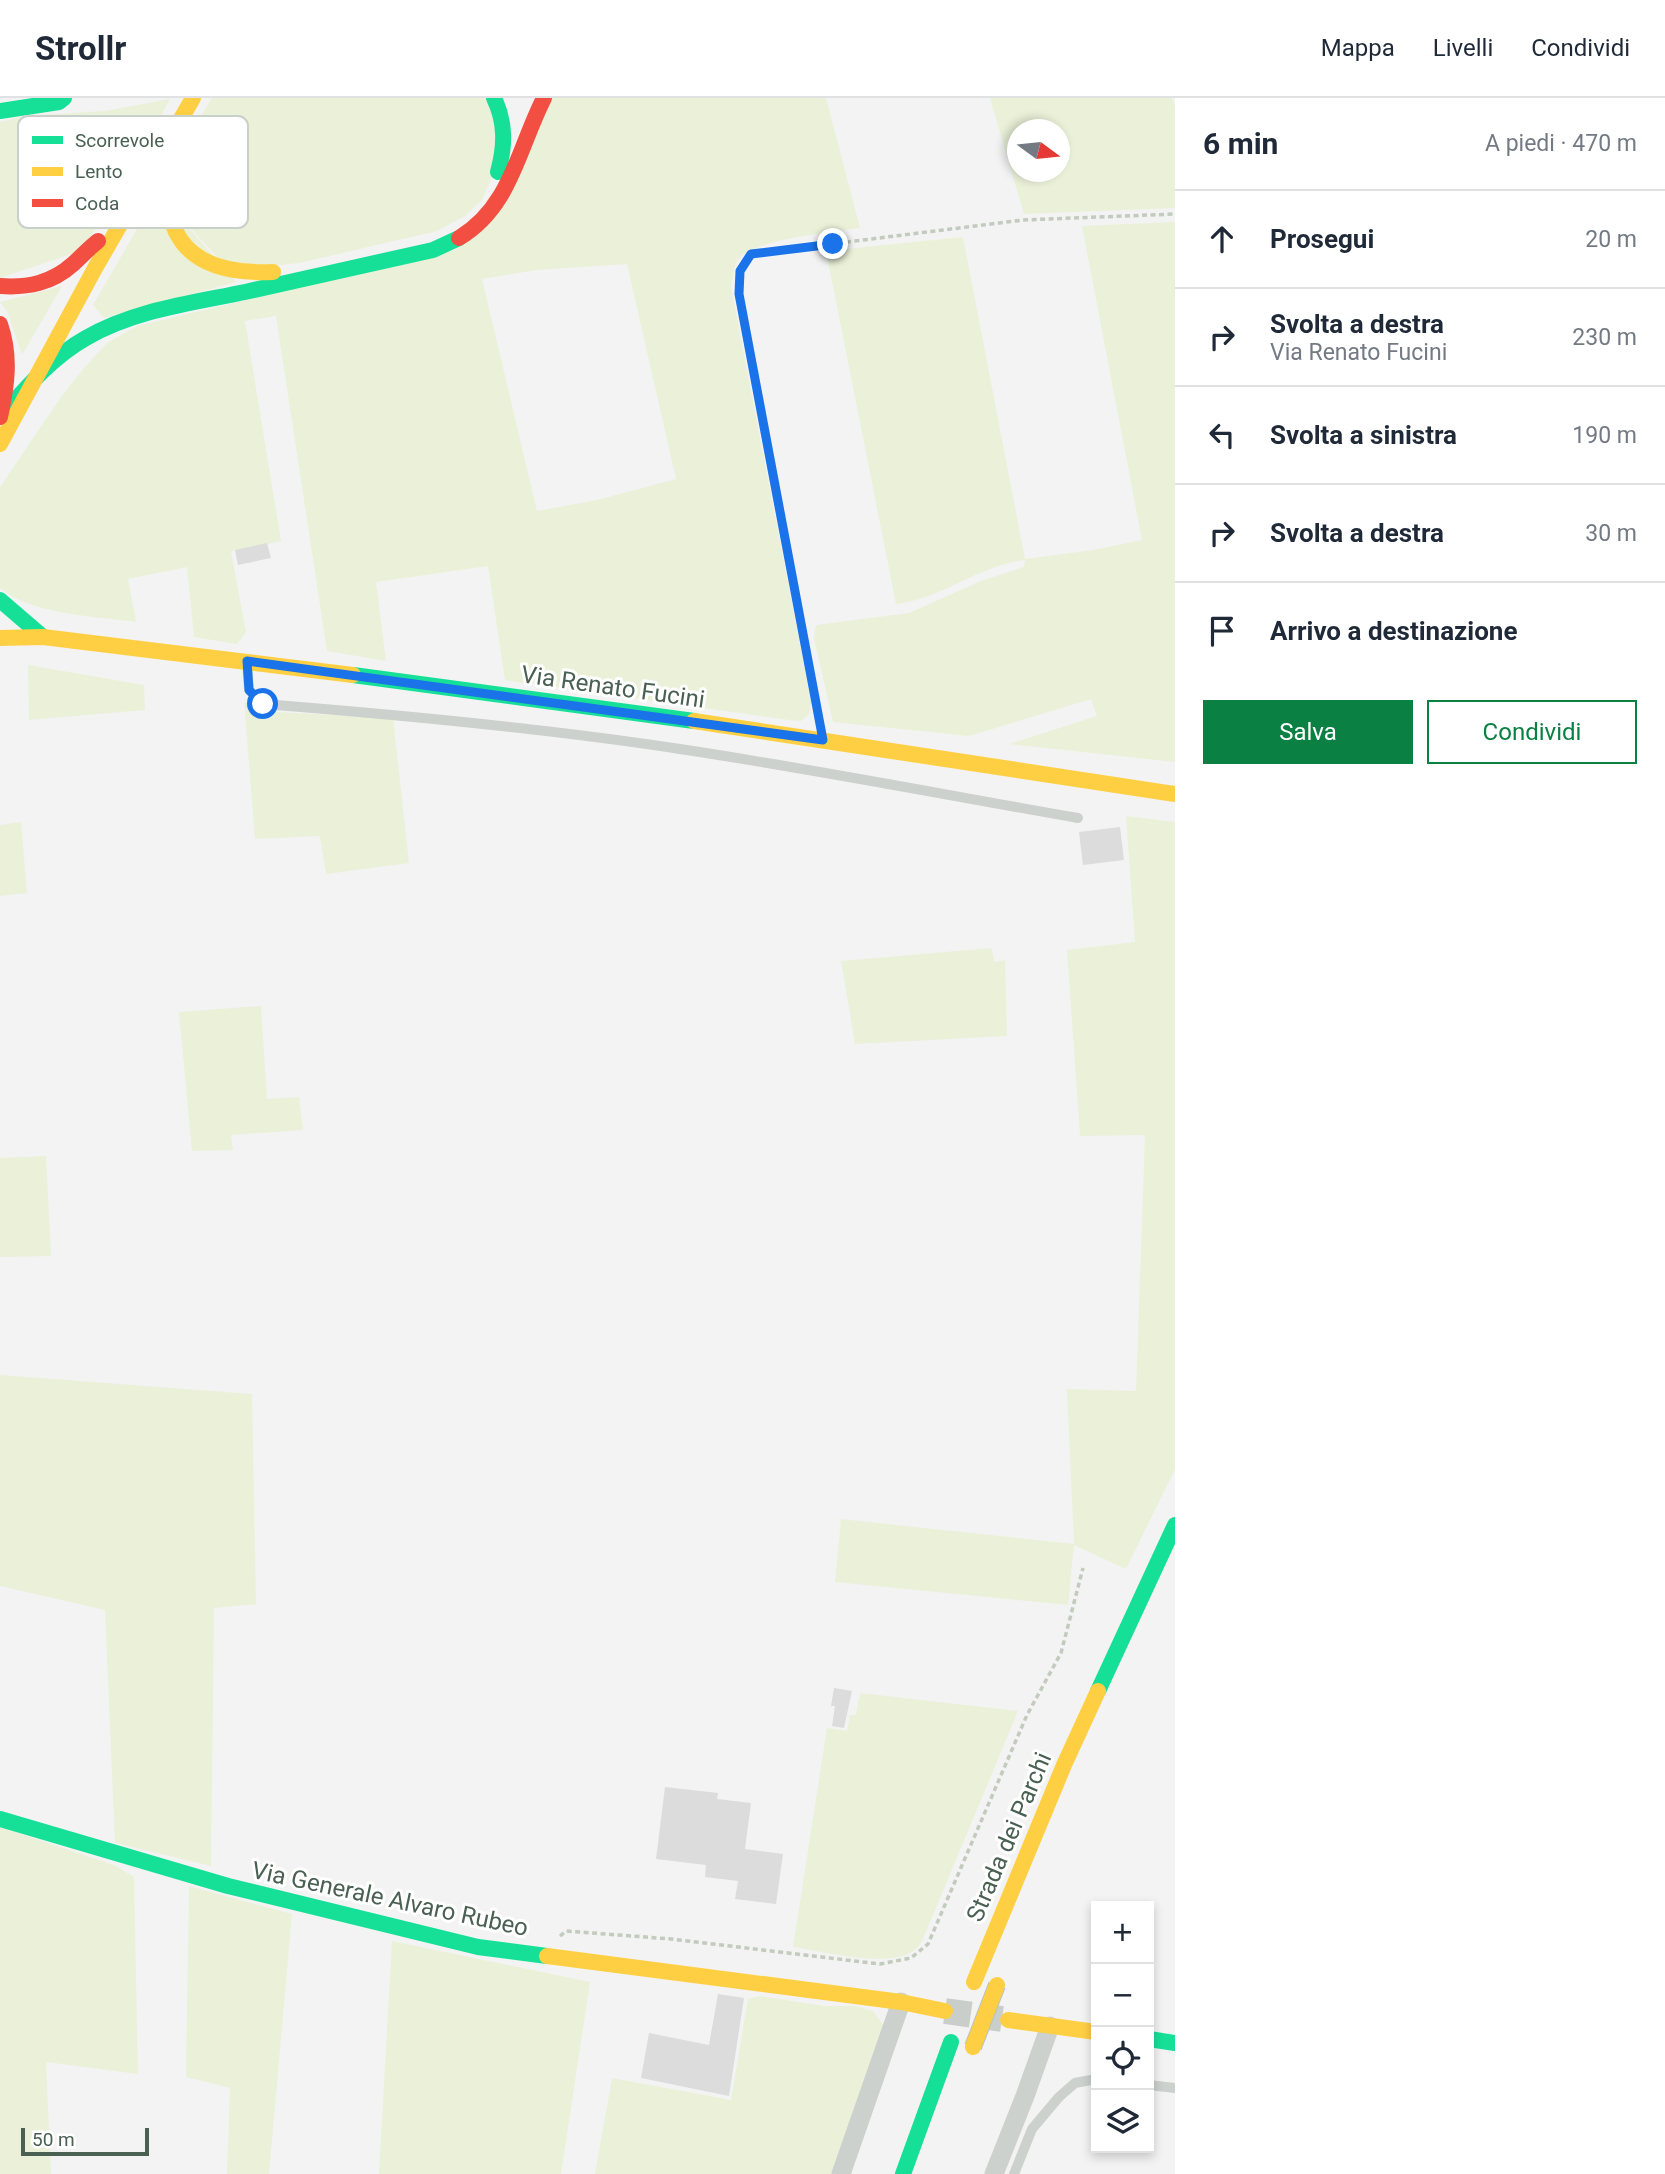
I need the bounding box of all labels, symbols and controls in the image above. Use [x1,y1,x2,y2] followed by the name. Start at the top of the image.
[35,29,126,68] text: Strollr
[1321,34,1395,62] text: Mappa
[1433,34,1493,62] text: Livelli
[1531,34,1630,62] text: Condividi
[18,116,248,228] legend
[1007,119,1070,182] north arrow
[1203,126,1278,161] text: 6 min
[75,129,164,152] text: Scorrevole
[1485,130,1637,157] text: A piedi · 470 m
[75,160,123,183] text: Lento
[75,192,119,215] text: Coda
[1203,220,1241,258] icon: ahead
[1270,224,1374,254] text: Prosegui
[1585,226,1637,253] text: 20 m
[817,228,848,259] route end
[1270,309,1444,339] text: Svolta a destra
[1203,318,1241,356] icon: right
[1572,324,1637,351] text: 230 m
[1270,339,1447,366] text: Via Renato Fucini
[1203,416,1241,454] icon: left
[1270,420,1457,450] text: Svolta a sinistra
[1572,422,1637,449] text: 190 m
[1203,514,1241,552] icon: right
[1270,518,1444,548] text: Svolta a destra
[1585,520,1637,547] text: 30 m
[1203,612,1241,650] icon: arrive
[1270,616,1517,646] text: Arrivo a destinazione
[519,660,707,714] street label: Via Renato Fucini
[247,688,278,719] route start
[1203,700,1413,764] button: Salva
[1427,700,1637,764] button: Condividi
[961,1748,1057,1926] street label: Strada dei Parchi
[249,1856,531,1942] street label: Via Generale Alvaro Rubeo
[1091,1901,1154,2153] map controls
[1091,1901,1154,1964] button: +
[1091,1964,1154,2027] button: −
[1091,2027,1154,2090] button: locate
[1091,2090,1154,2153] button: layers
[21,2125,149,2157] scale bar
[32,2128,75,2151] text: 50 m

